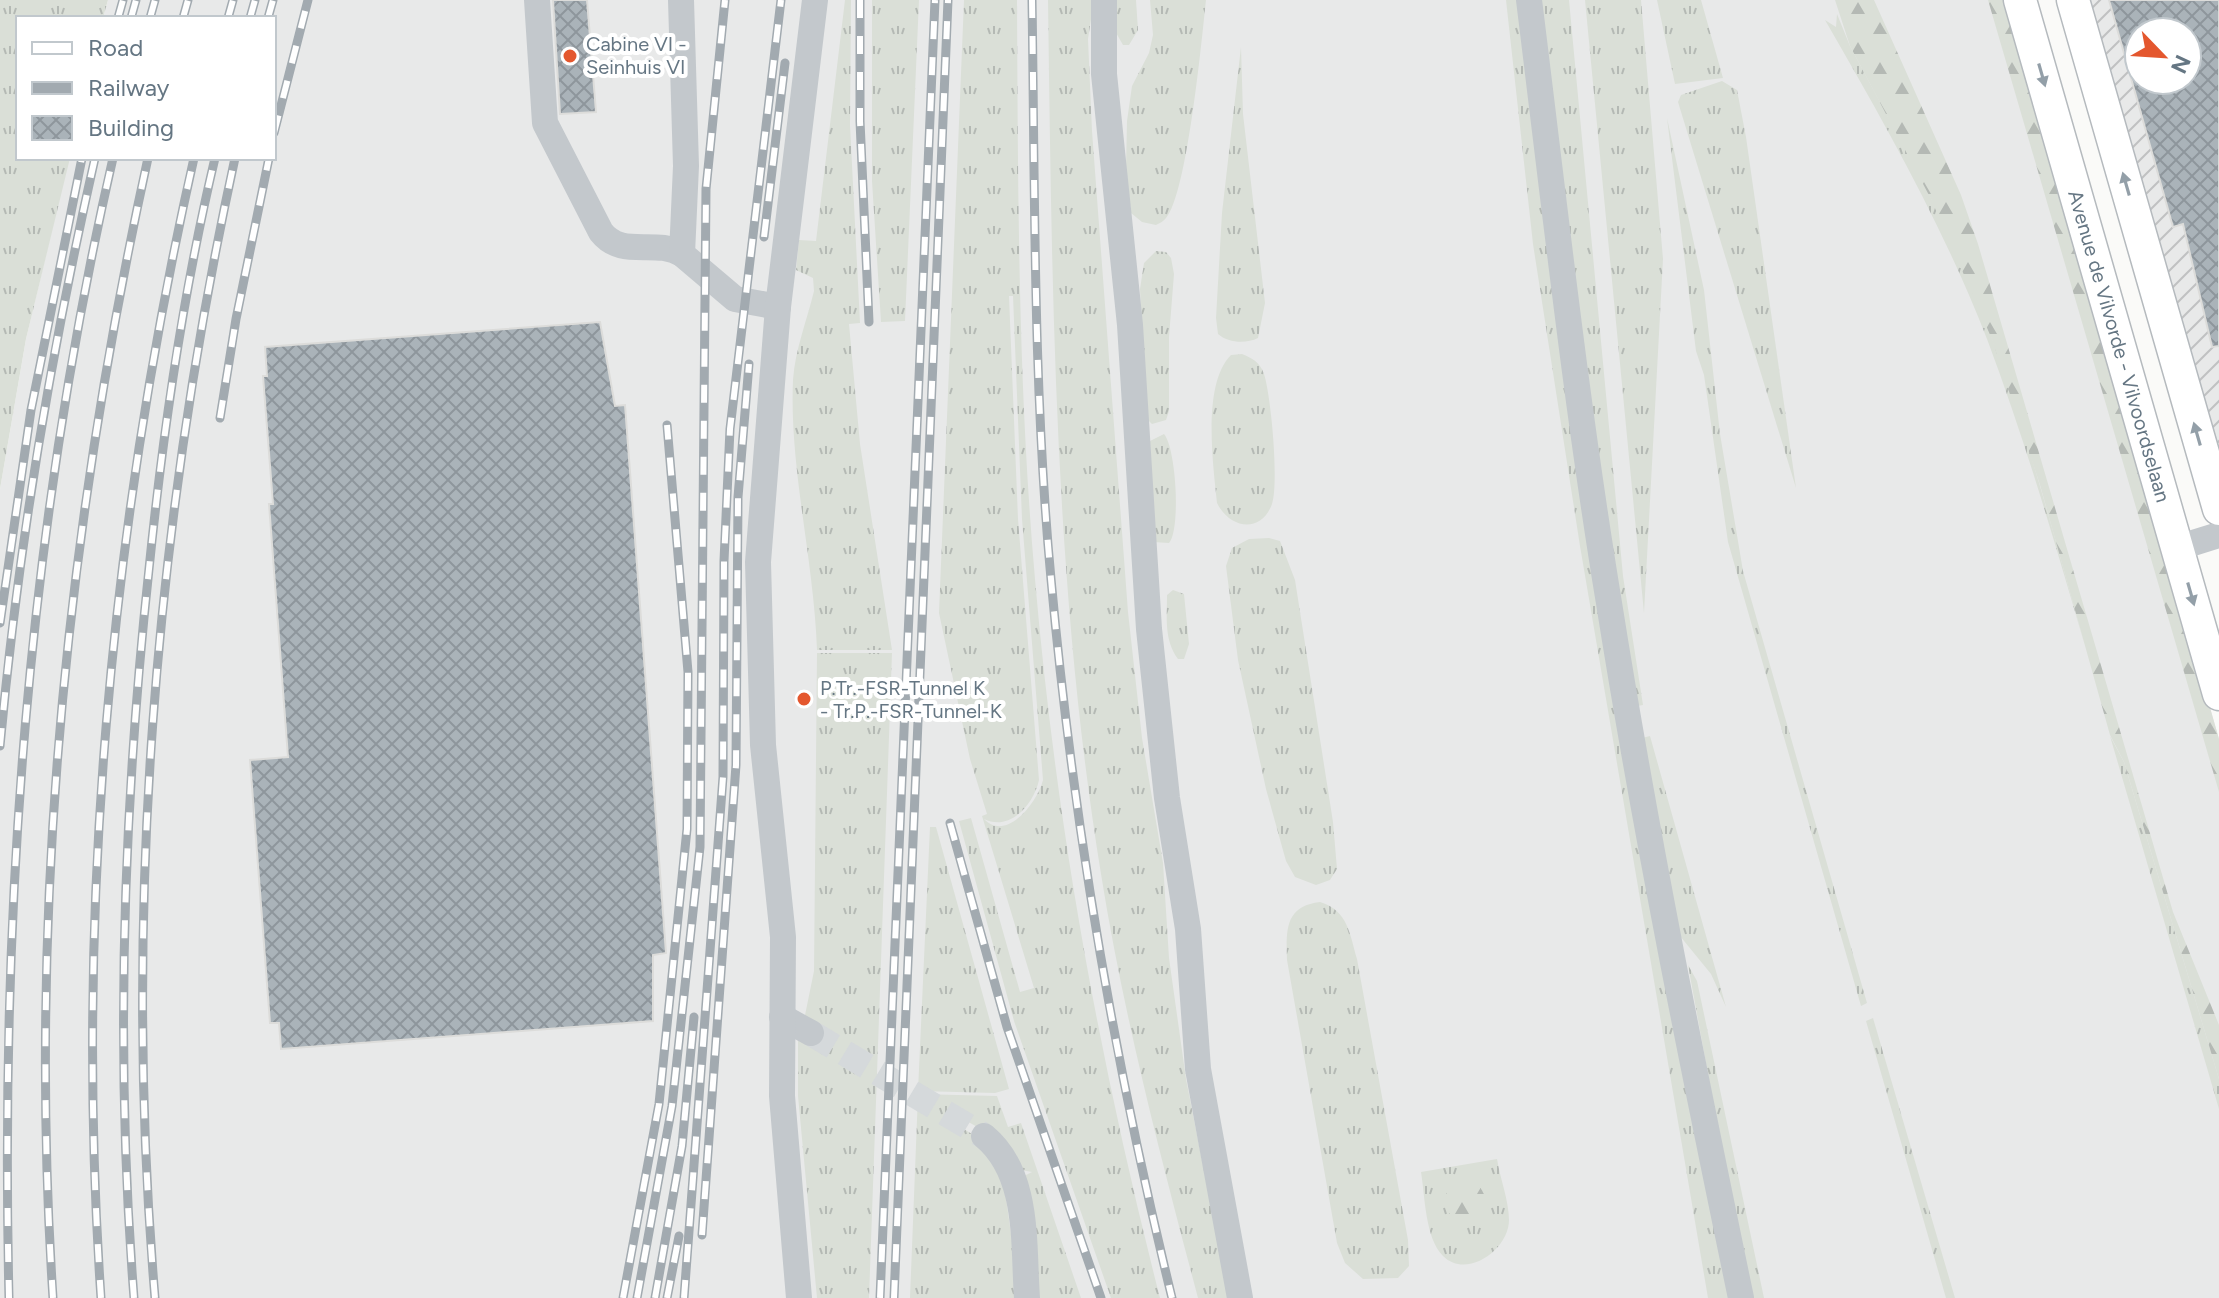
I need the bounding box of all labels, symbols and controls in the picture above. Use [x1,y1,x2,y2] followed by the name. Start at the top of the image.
[16,16,276,160] legend
[2123,16,2203,96] north arrow
[586,32,687,79] place label: Cabine VI - Seinhuis VI
[88,33,143,62] text: Road
[561,47,579,65] marker: Cabine VI - Seinhuis VI
[2165,51,2197,78] text: N
[2036,63,2049,87] one-way arrow
[88,73,170,102] text: Railway
[88,113,174,142] text: Building
[2119,172,2132,196] one-way arrow
[2063,187,2175,505] street label: Avenue de Vilvorde - Vilvoordselaan
[2191,421,2203,446] one-way arrow
[2185,582,2197,607] one-way arrow
[820,676,1003,723] place label: P.Tr.-FSR-Tunnel K - Tr.P.-FSR-Tunnel-K
[795,690,813,708] marker: P.Tr.-FSR-Tunnel K - Tr.P.-FSR-Tunnel-K

